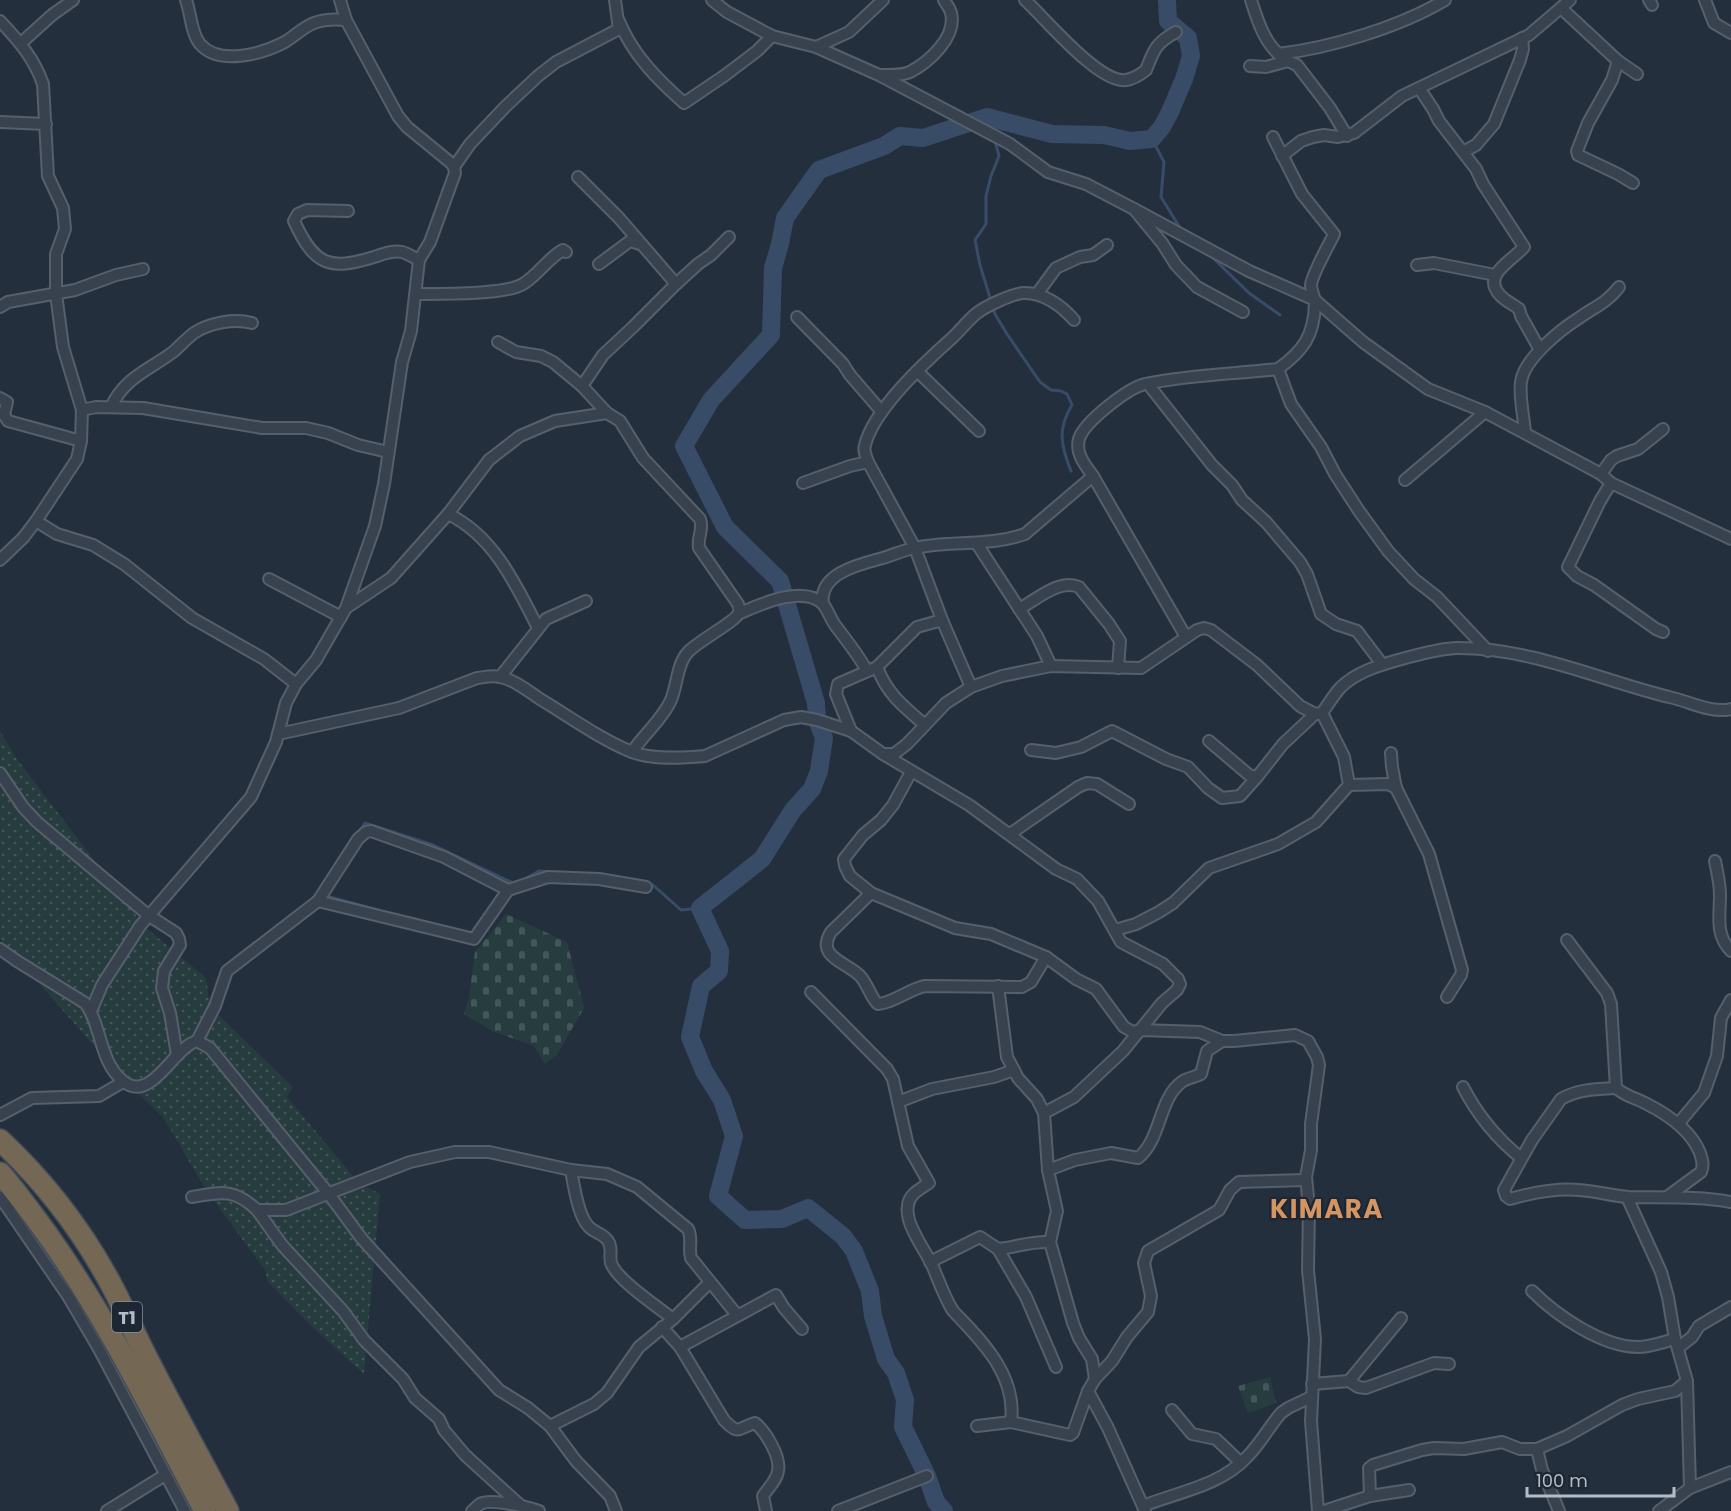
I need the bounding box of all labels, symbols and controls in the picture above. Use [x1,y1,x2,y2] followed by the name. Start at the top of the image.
[1270,1191,1384,1227] district label: KIMARA
[112,1302,142,1332] road number: T1
[1527,1460,1674,1498] scale bar
[1536,1468,1588,1493] text: 100 m

